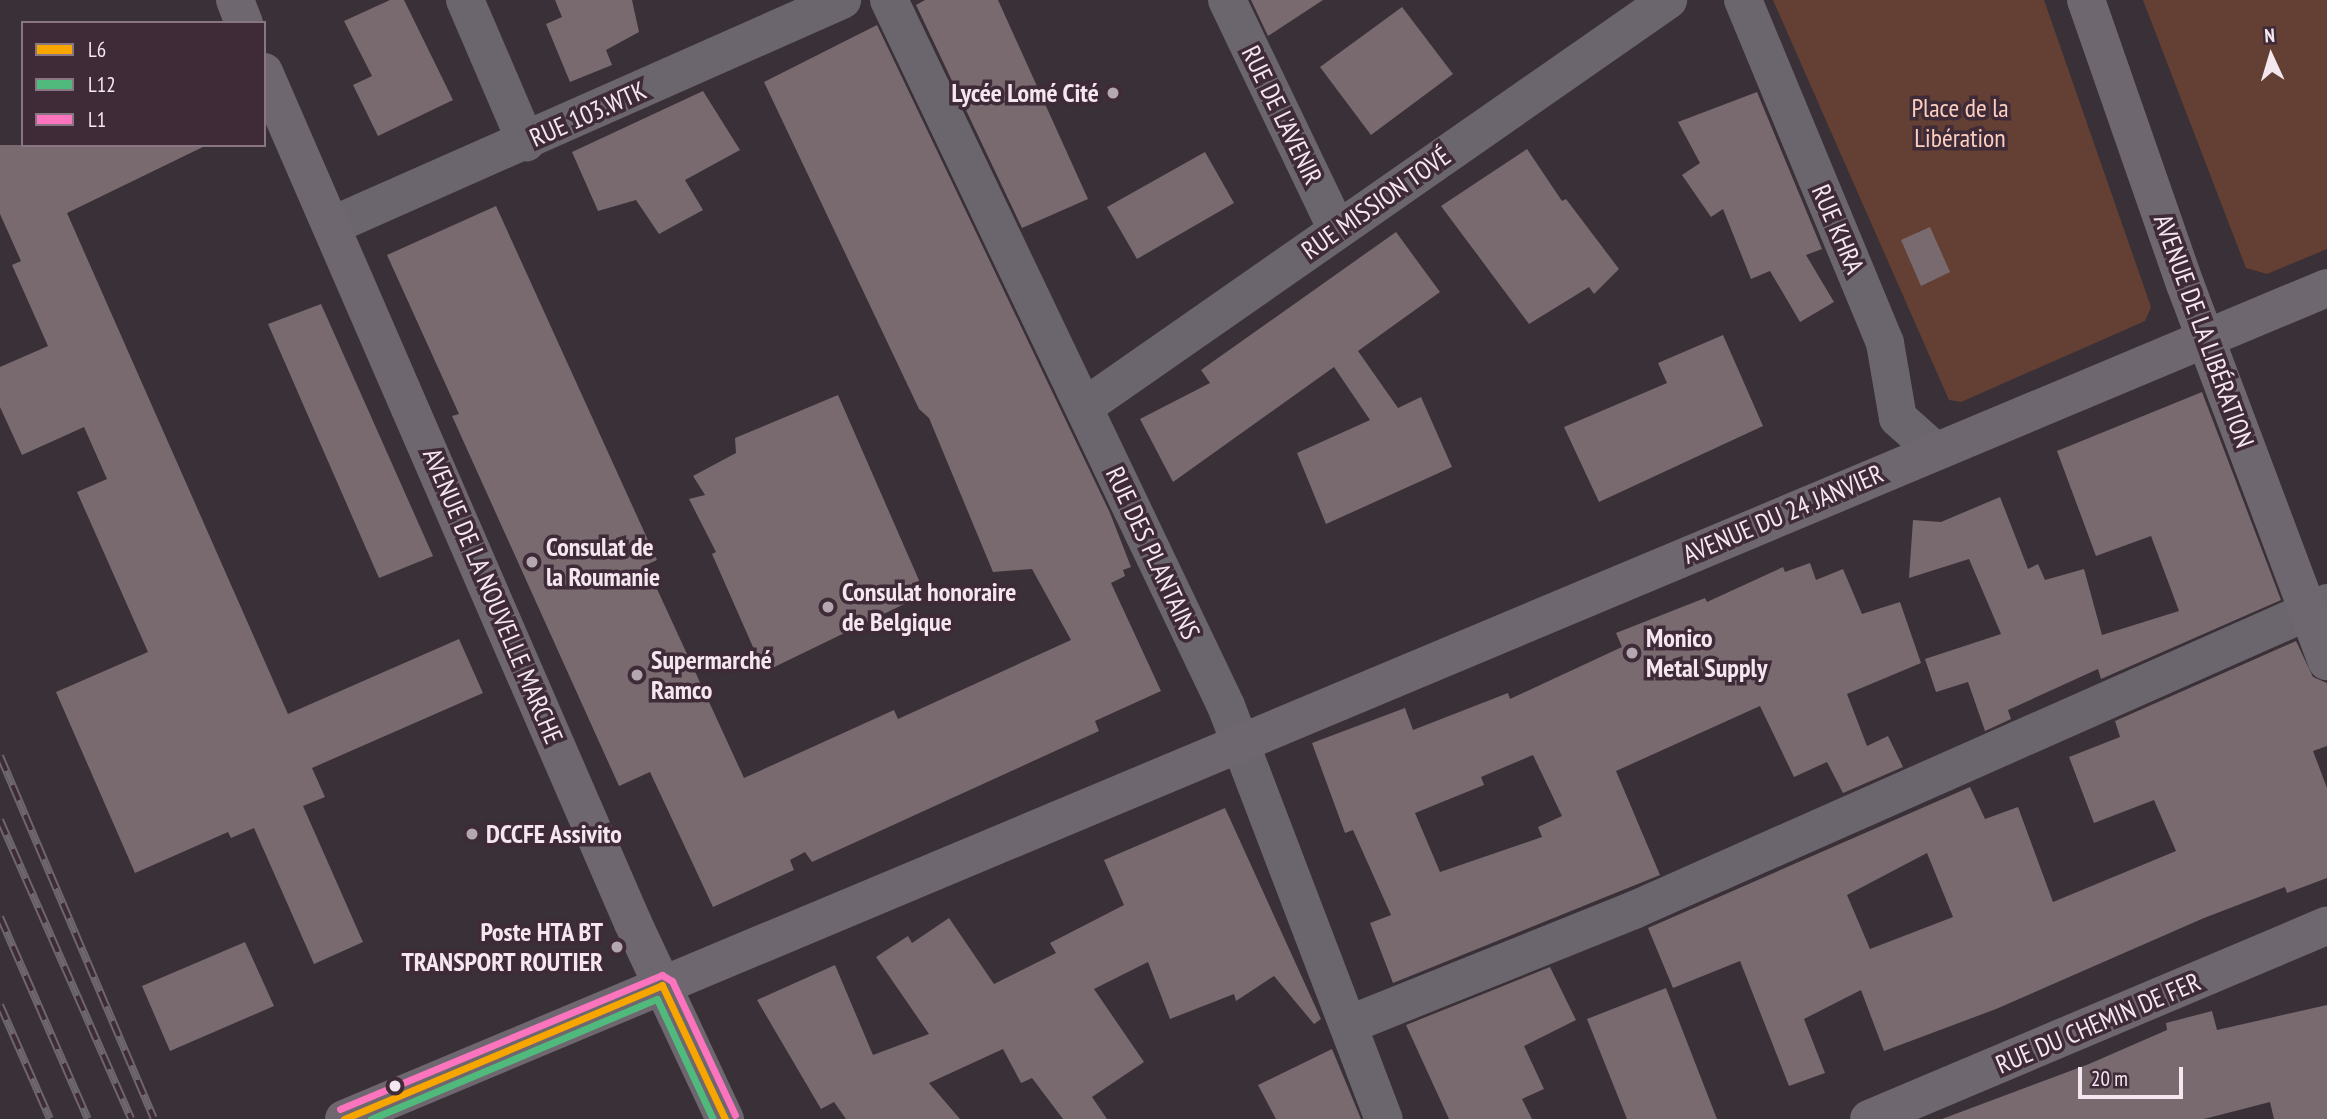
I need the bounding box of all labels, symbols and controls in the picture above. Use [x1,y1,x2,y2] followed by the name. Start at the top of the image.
[21,21,266,147] legend
[2236,21,2306,91] north arrow
[2264,23,2275,47] text: N
[88,36,106,63] text: L6
[1235,41,1329,189] street label: RUE DE L'AVENIR
[88,71,116,98] text: L12
[525,75,651,153] street label: RUE 103.WTK
[951,77,1099,109] place label: Lycée Lomé Cité
[1105,85,1121,101] marker: Lycée Lomé Cité
[1911,92,2009,154] park label: Place de la Libération
[88,106,106,133] text: L1
[1295,140,1457,266] street label: RUE MISSION TOVÉ
[1805,180,1871,278] street label: RUE KHRA
[2147,210,2261,452] street label: AVENUE DE LA LIBÉRATION
[416,443,570,749] street label: AVENUE DE LA NOUVELLE MARCHE
[1678,458,1888,570] street label: AVENUE DU 24 JANVIER
[1099,462,1207,644] street label: RUE DES PLANTAINS
[546,531,660,592] place label: Consulat de la Roumanie
[524,554,540,570] marker: Consulat de la Roumanie
[842,576,1016,638] place label: Consulat honoraire de Belgique
[820,599,836,615] marker: Consulat honoraire de Belgique
[1646,622,1767,684] place label: Monico Metal Supply
[651,644,772,706] place label: Supermarché Ramco
[1624,645,1640,661] marker: Monico Metal Supply
[629,667,645,683] marker: Supermarché Ramco
[486,818,623,850] place label: DCCFE Assivito
[464,826,480,842] marker: DCCFE Assivito
[401,916,603,978] place label: Poste HTA BT TRANSPORT ROUTIER
[609,939,625,955] marker: Poste HTA BT TRANSPORT ROUTIER
[1991,966,2205,1080] street label: RUE DU CHEMIN DE FER
[2082,1052,2187,1096] scale bar
[2091,1065,2128,1092] text: 20 m
[388,1079,402,1093] unlabelled marker

